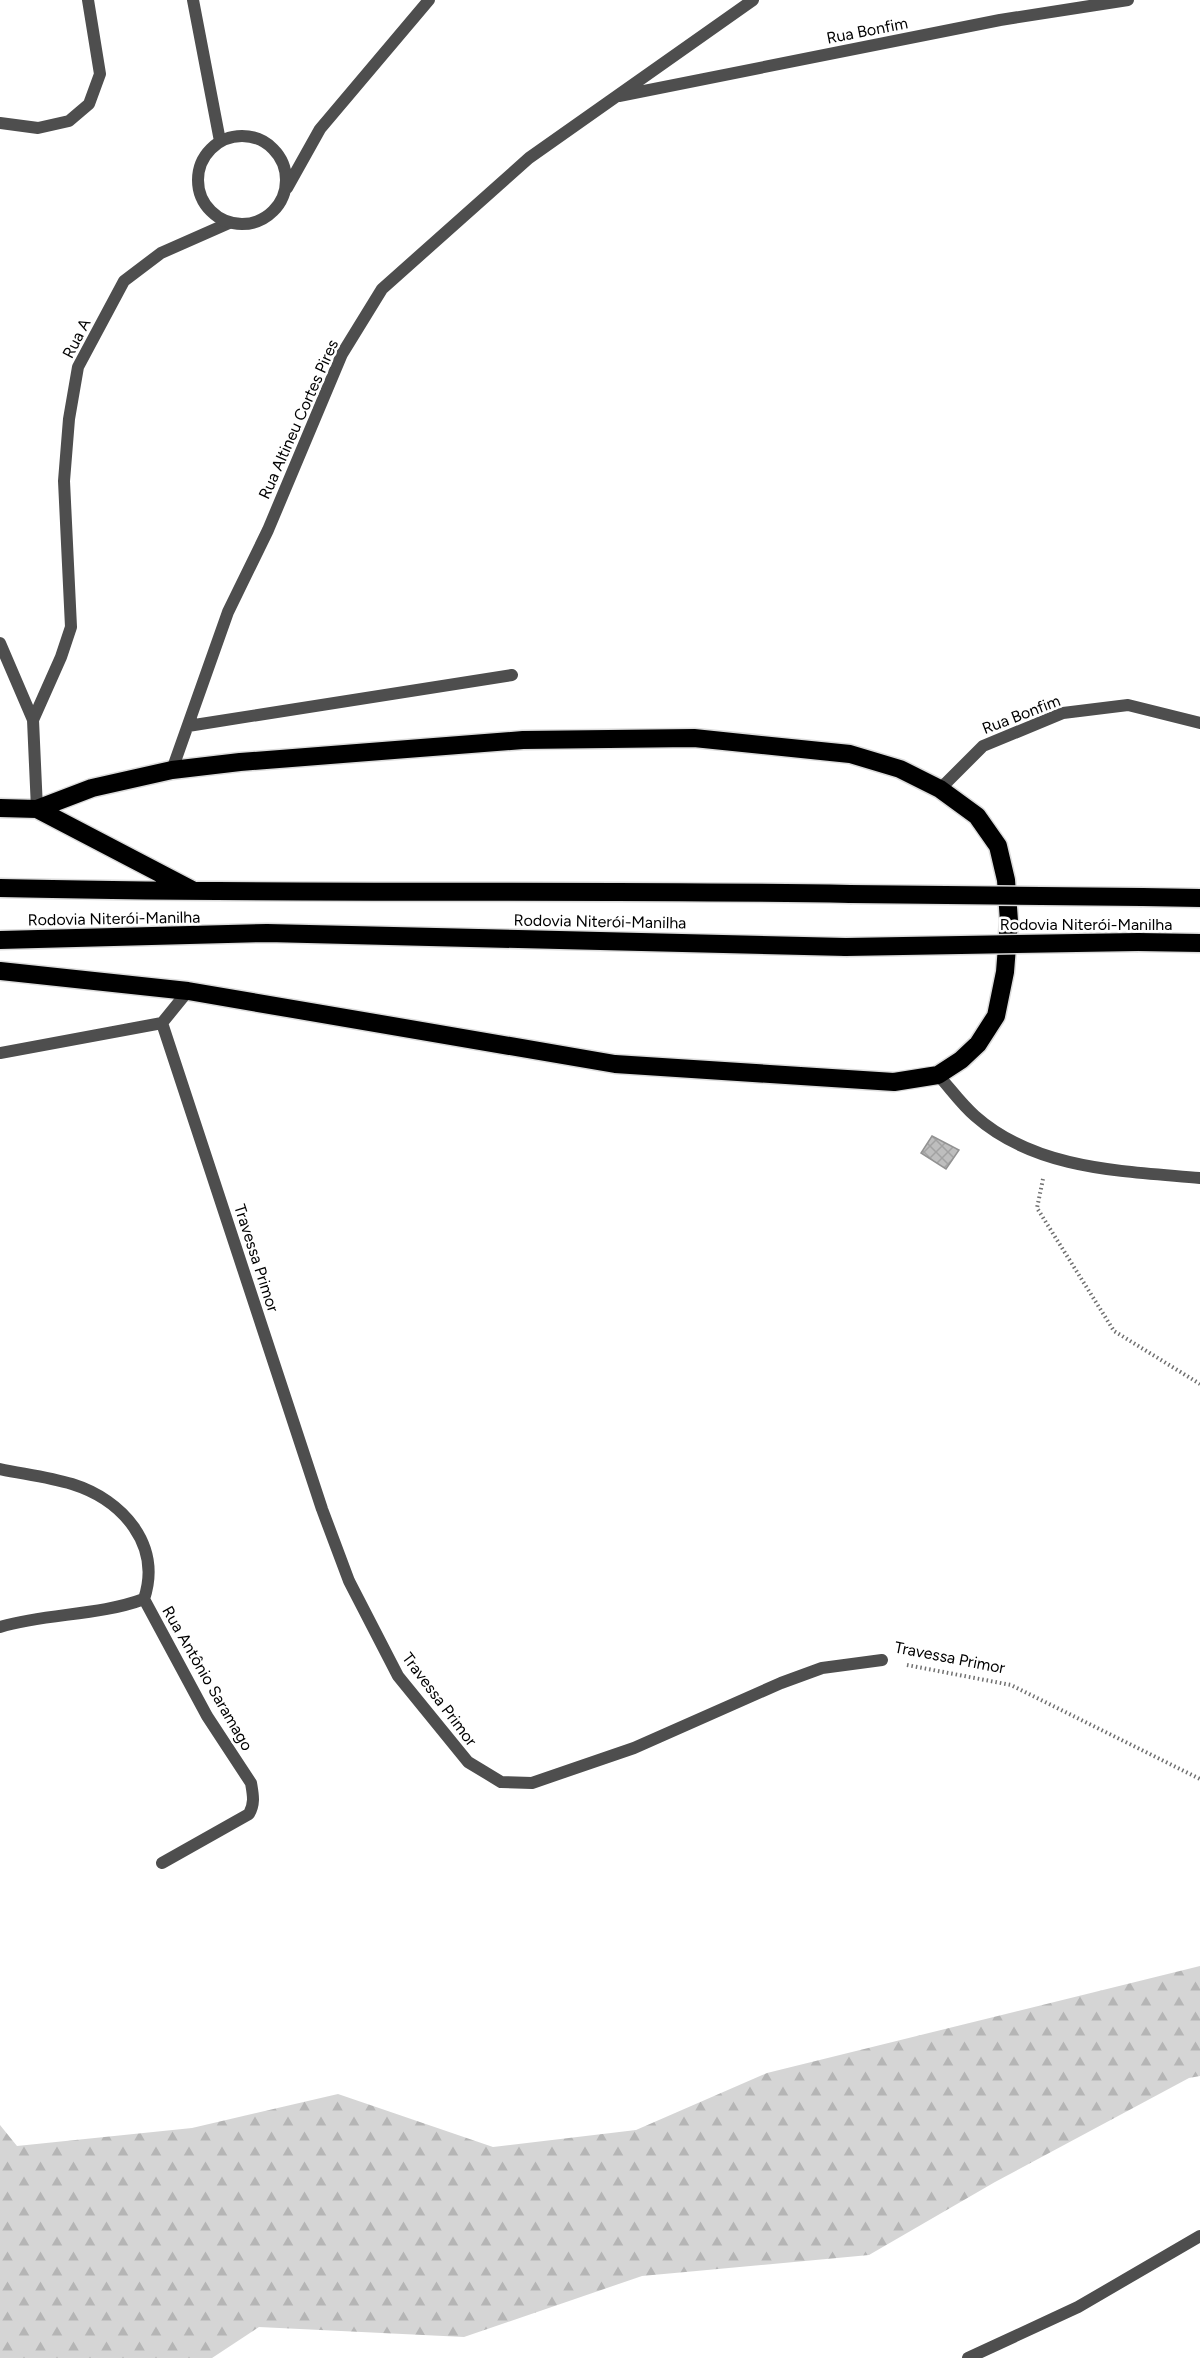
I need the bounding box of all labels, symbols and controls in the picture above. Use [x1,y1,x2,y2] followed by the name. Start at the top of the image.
[825,13,909,48] street label: Rua Bonfim
[58,315,94,361] street label: Rua A
[255,336,342,502] street label: Rua Altineu Cortes Pires
[979,691,1063,738] street label: Rua Bonfim
[27,907,201,930] street label: Rodovia Niterói-Manilha
[513,910,687,933] street label: Rodovia Niterói-Manilha
[1000,915,1172,934] street label: Rodovia Niterói-Manilha
[230,1202,283,1315] street label: Travessa Primor
[158,1602,257,1754] street label: Rua Antônio Saramago
[893,1637,1007,1678] street label: Travessa Primor
[398,1649,481,1750] street label: Travessa Primor

